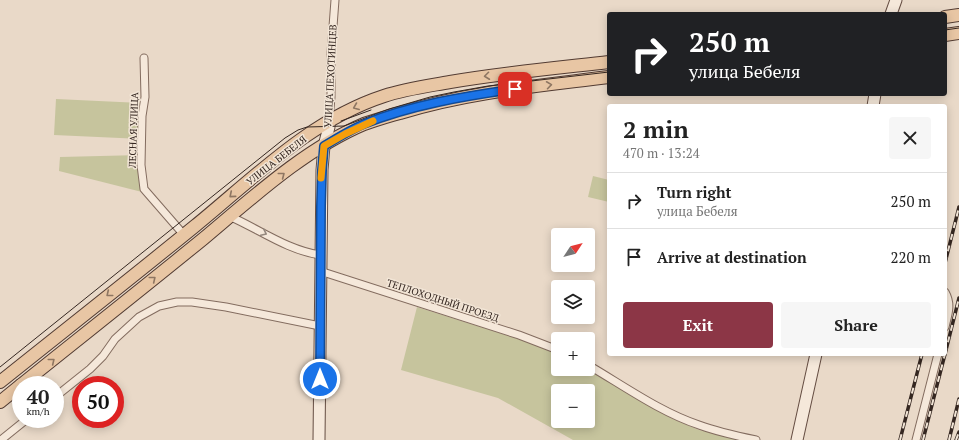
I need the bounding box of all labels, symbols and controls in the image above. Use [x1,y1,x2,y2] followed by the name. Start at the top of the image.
[689,23,770,60] text: 250 m
[321,24,340,128] street label: УЛИЦА ПЕХОТИНЦЕВ
[623,28,675,80] icon: right
[689,59,801,83] text: улица Бебеля
[484,71,490,80] one-way arrow
[498,72,532,106] pin
[504,78,526,100] icon: arrive
[545,81,552,90] one-way arrow
[126,92,141,169] street label: ЛЕСНАЯ УЛИЦА
[353,102,361,110] one-way arrow
[623,113,689,145] text: 2 min
[889,117,931,159] button: close
[244,132,310,188] street label: УЛИЦА БЕБЕЛЯ
[623,144,700,162] text: 470 m · 13:24
[277,173,284,180] one-way arrow
[657,182,732,202] text: Turn right
[623,190,645,212] icon: right
[229,191,237,198] one-way arrow
[890,191,931,211] text: 250 m
[657,202,738,220] text: улица Бебеля
[260,228,267,236] one-way arrow
[551,228,595,272] north arrow
[551,228,595,428] map controls
[623,246,645,268] icon: arrive
[657,247,807,267] text: Arrive at destination
[890,247,931,267] text: 220 m
[385,276,501,325] street label: ТЕПЛОХОДНЫЙ ПРОЕЗД
[148,277,156,284] one-way arrow
[551,280,595,324] button: layers
[107,289,114,296] one-way arrow
[623,302,773,348] button: Exit
[781,302,931,348] button: Share
[551,332,595,376] button: +
[47,358,54,365] one-way arrow
[299,358,341,400] position arrow
[72,376,124,428] speed limit sign: 50
[27,383,49,410] text: 40
[551,384,595,428] button: −
[26,405,50,418] text: km/h

